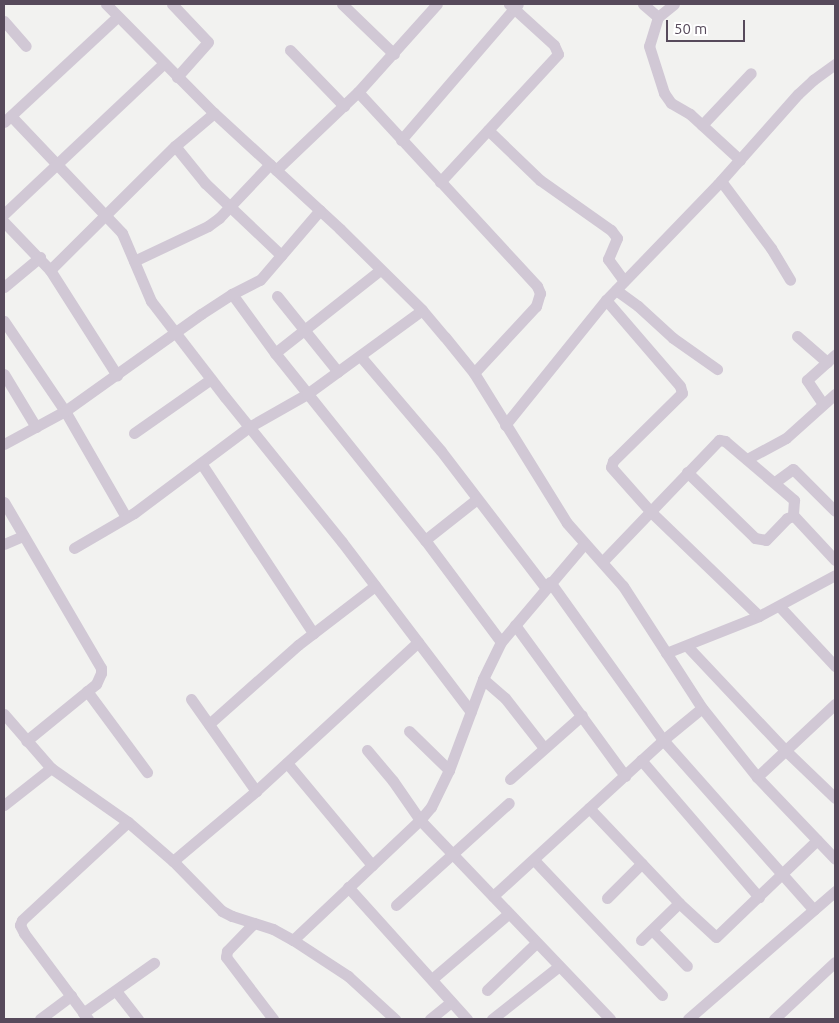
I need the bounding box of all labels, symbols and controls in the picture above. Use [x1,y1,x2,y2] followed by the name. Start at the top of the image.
[669,10,748,42] scale bar
[674,20,707,37] text: 50 m

